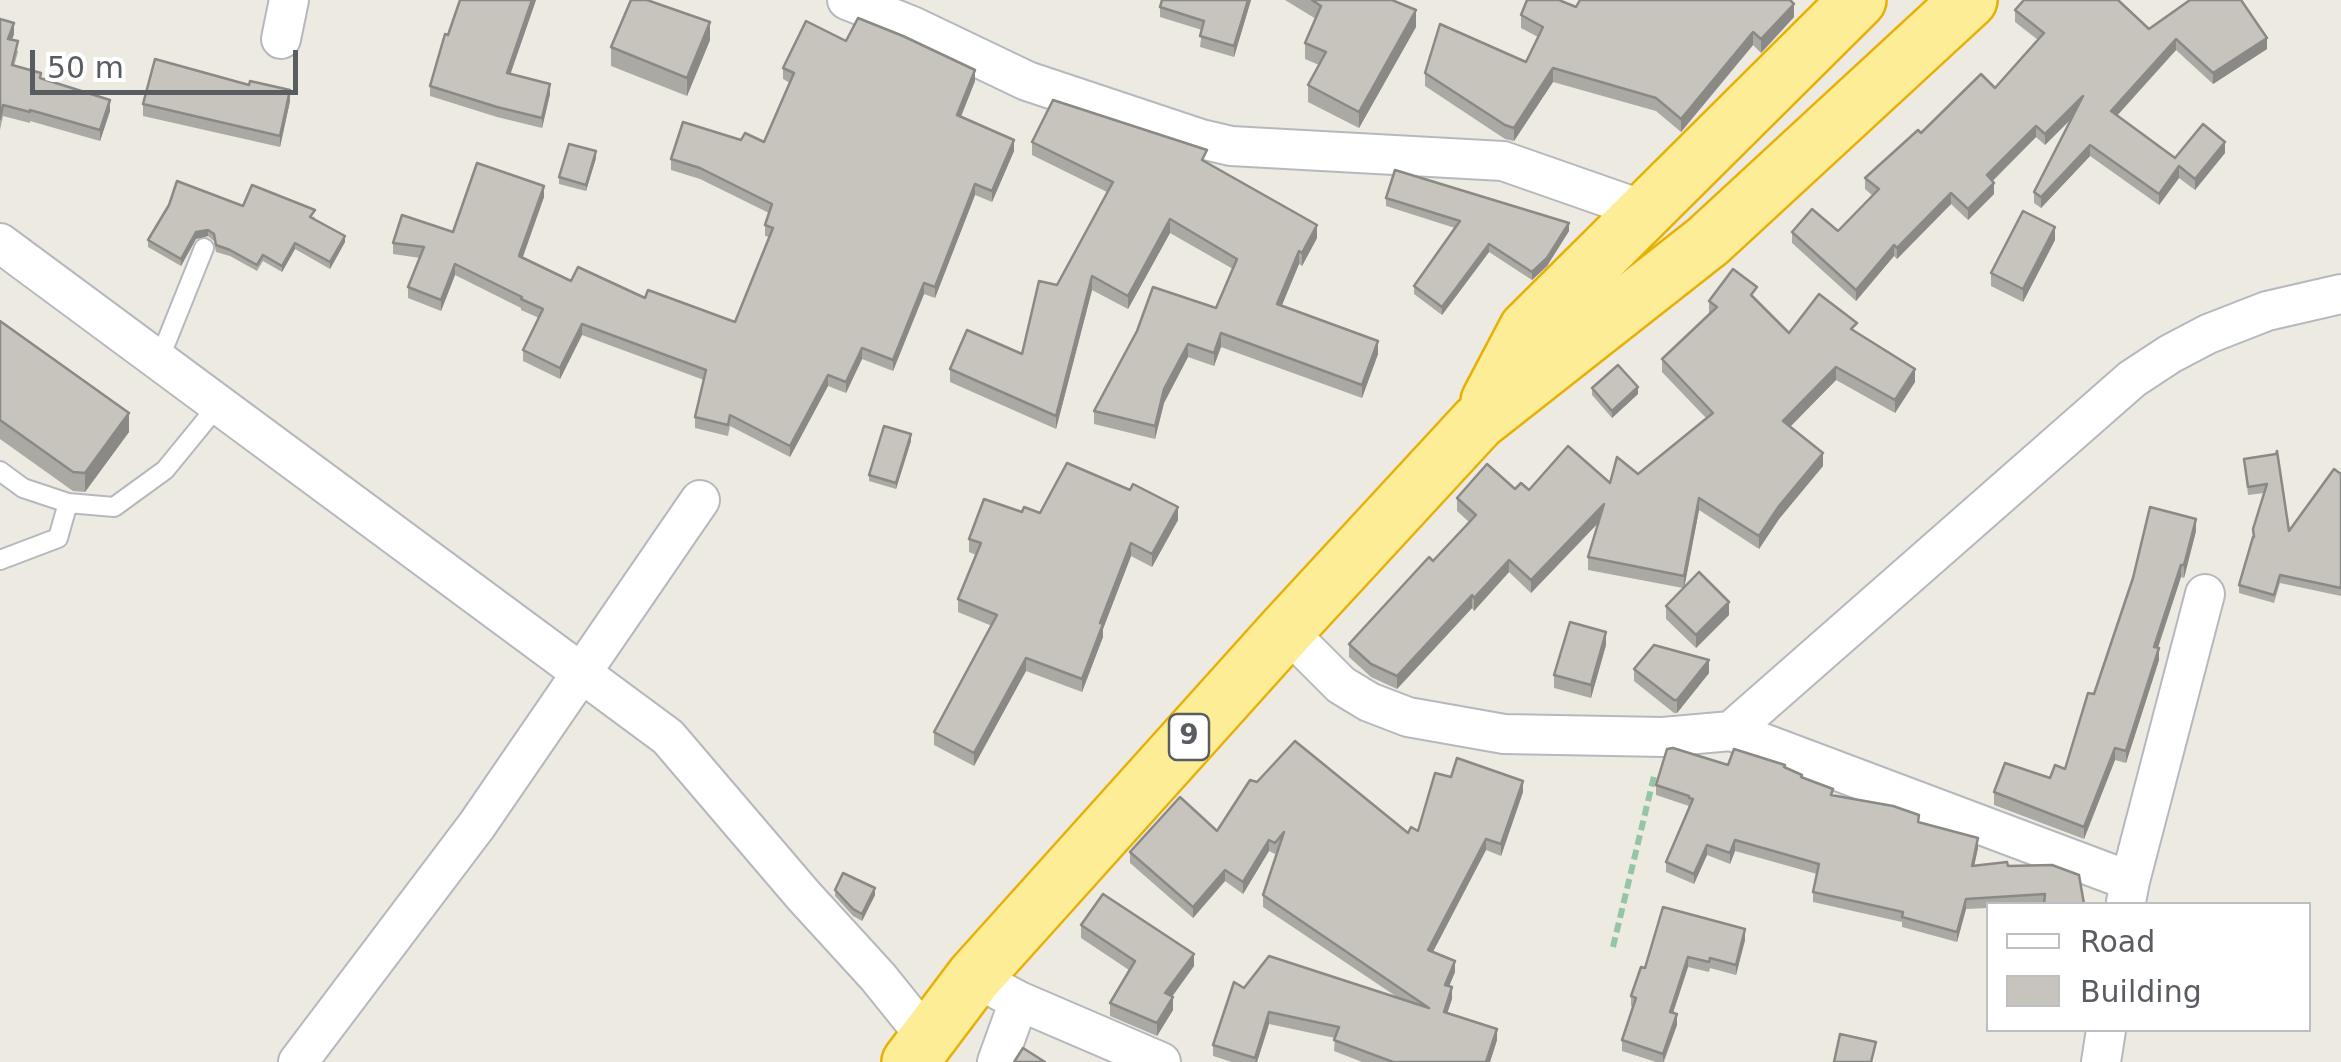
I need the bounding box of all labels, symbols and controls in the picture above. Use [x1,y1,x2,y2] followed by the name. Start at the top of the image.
[35,30,302,92] scale bar
[47,50,124,85] text: 50 m
[1169,714,1209,760] road number: 9
[1986,902,2311,1032] legend
[2080,924,2155,959] text: Road
[2080,974,2202,1009] text: Building

